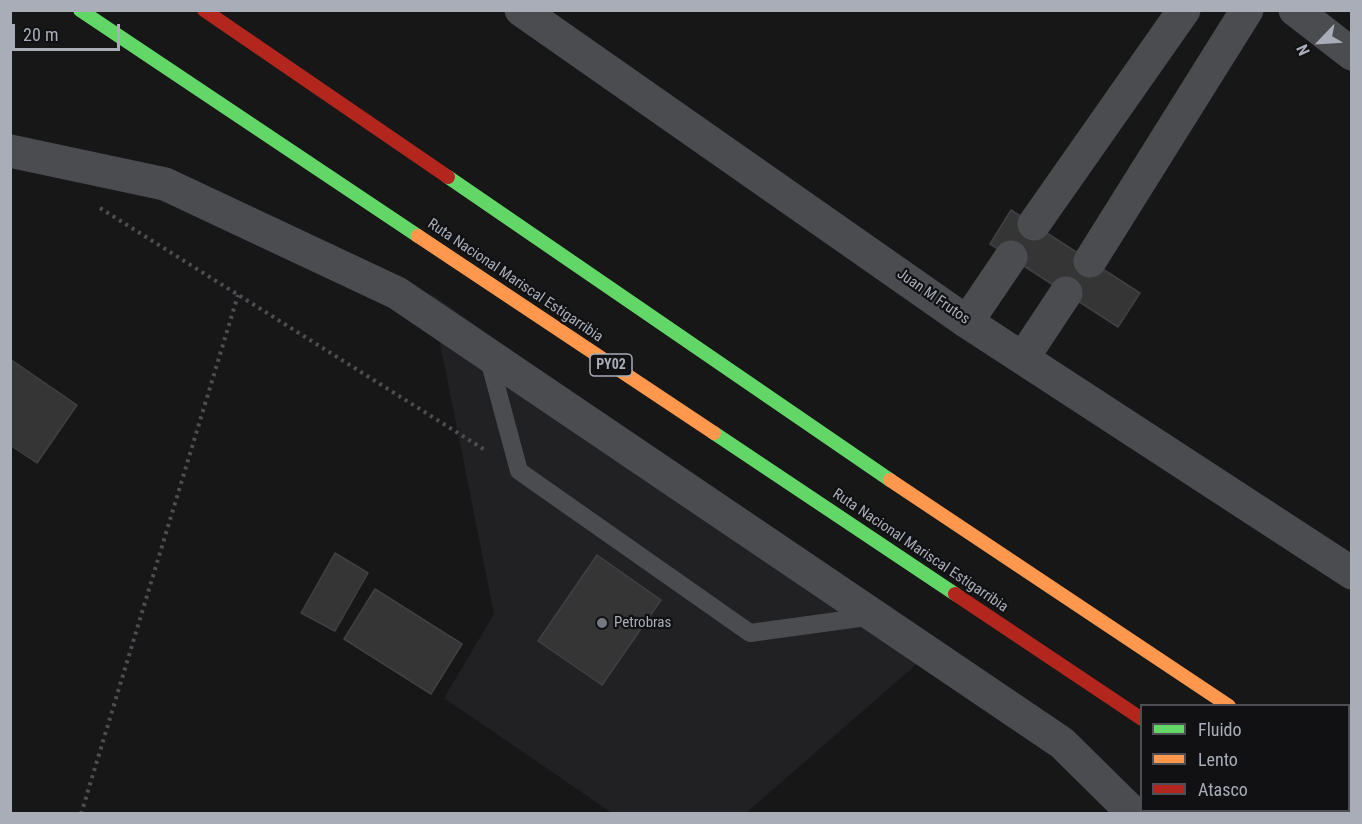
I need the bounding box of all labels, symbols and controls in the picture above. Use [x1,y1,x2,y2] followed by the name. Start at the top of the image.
[15,12,123,50] scale bar
[1290,12,1350,72] north arrow
[23,24,58,45] text: 20 m
[1293,41,1314,58] text: N
[424,215,606,347] street label: Ruta Nacional Mariscal Estigarribia
[893,265,973,329] street label: Juan M Frutos
[590,354,632,376] road number: PY02
[829,485,1011,617] street label: Ruta Nacional Mariscal Estigarribia
[614,614,671,632] place label: Petrobras
[595,616,609,630] marker: Petrobras
[1140,704,1350,812] legend
[1198,719,1242,740] text: Fluido
[1198,749,1238,770] text: Lento
[1198,779,1248,800] text: Atasco

